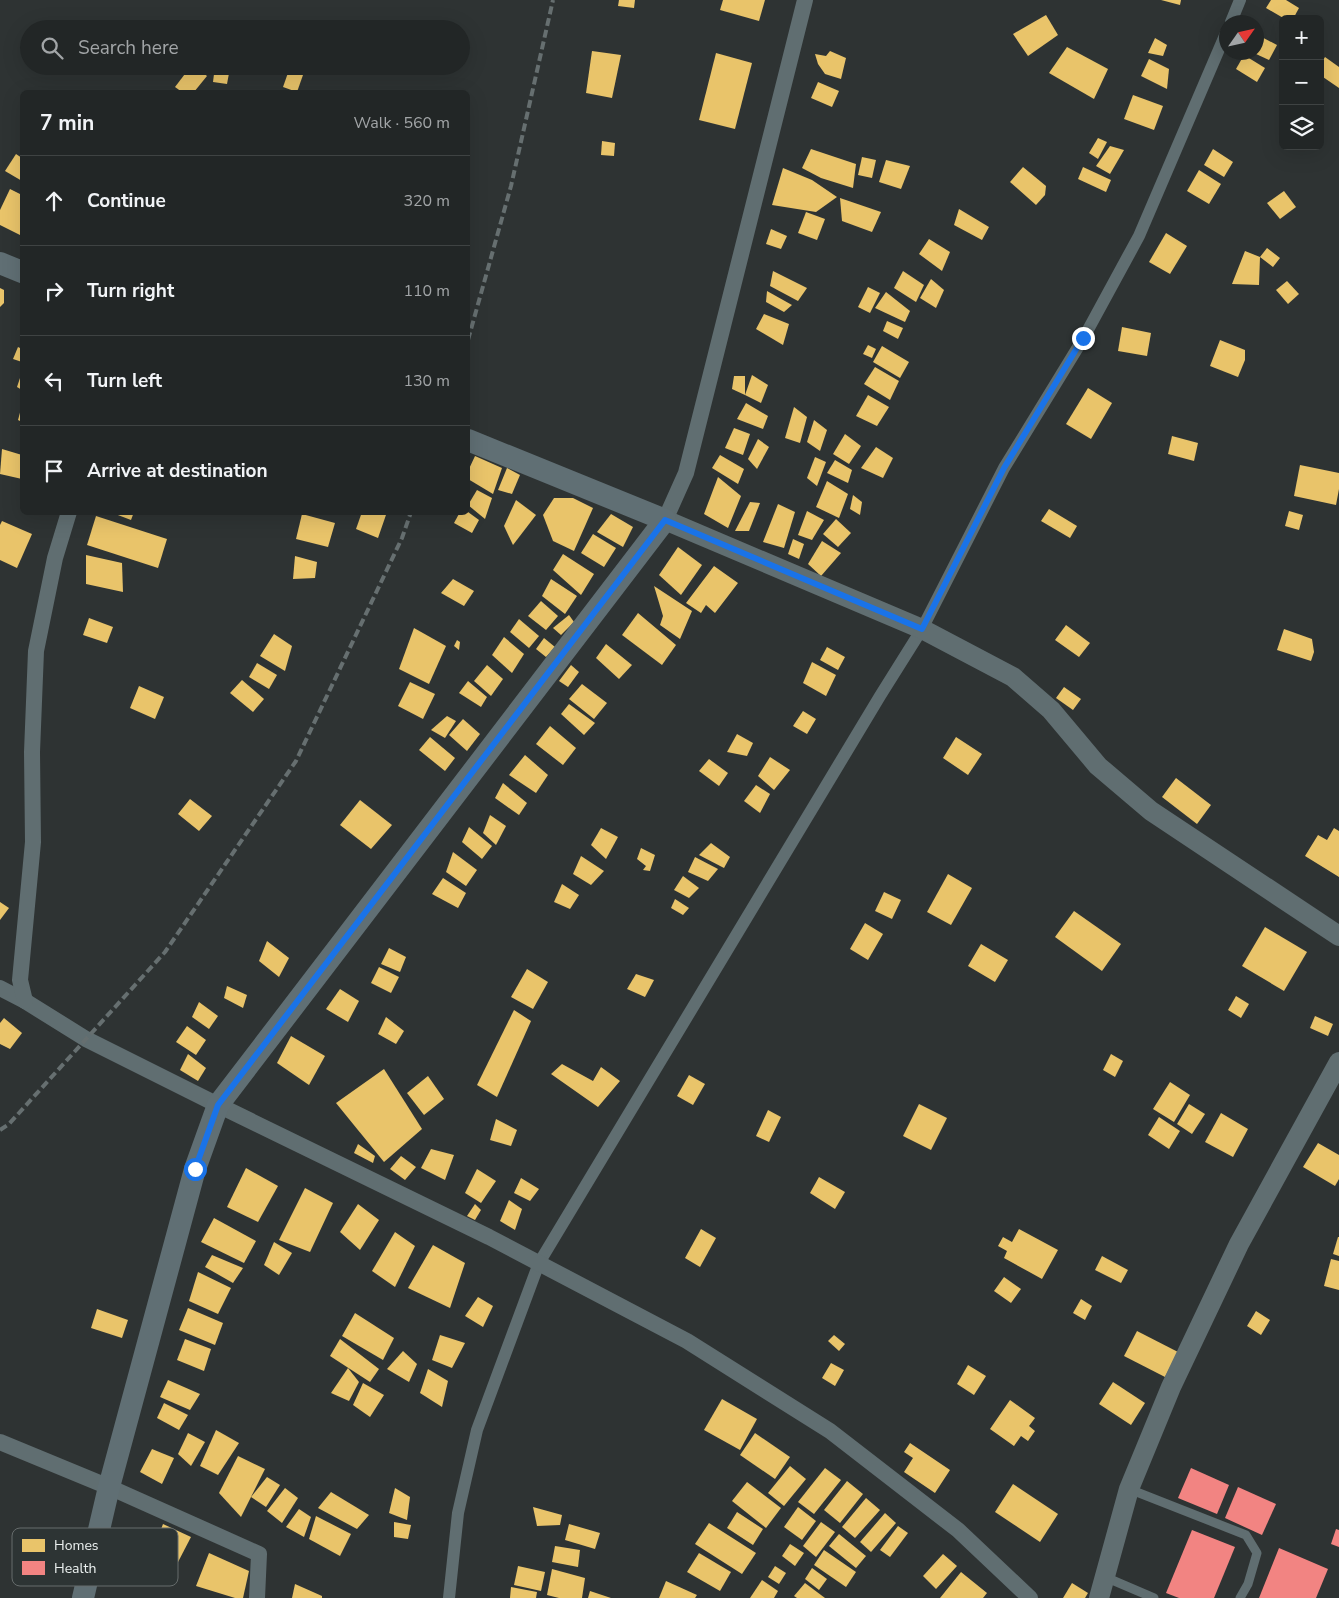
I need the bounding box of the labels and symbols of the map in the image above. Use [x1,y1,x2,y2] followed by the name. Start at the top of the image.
[1219,15,1264,60] north arrow
[1072,327,1095,350] route end
[184,1158,207,1181] route start
[12,1528,178,1586] legend
[54,1536,99,1555] text: Homes
[54,1559,96,1578] text: Health

